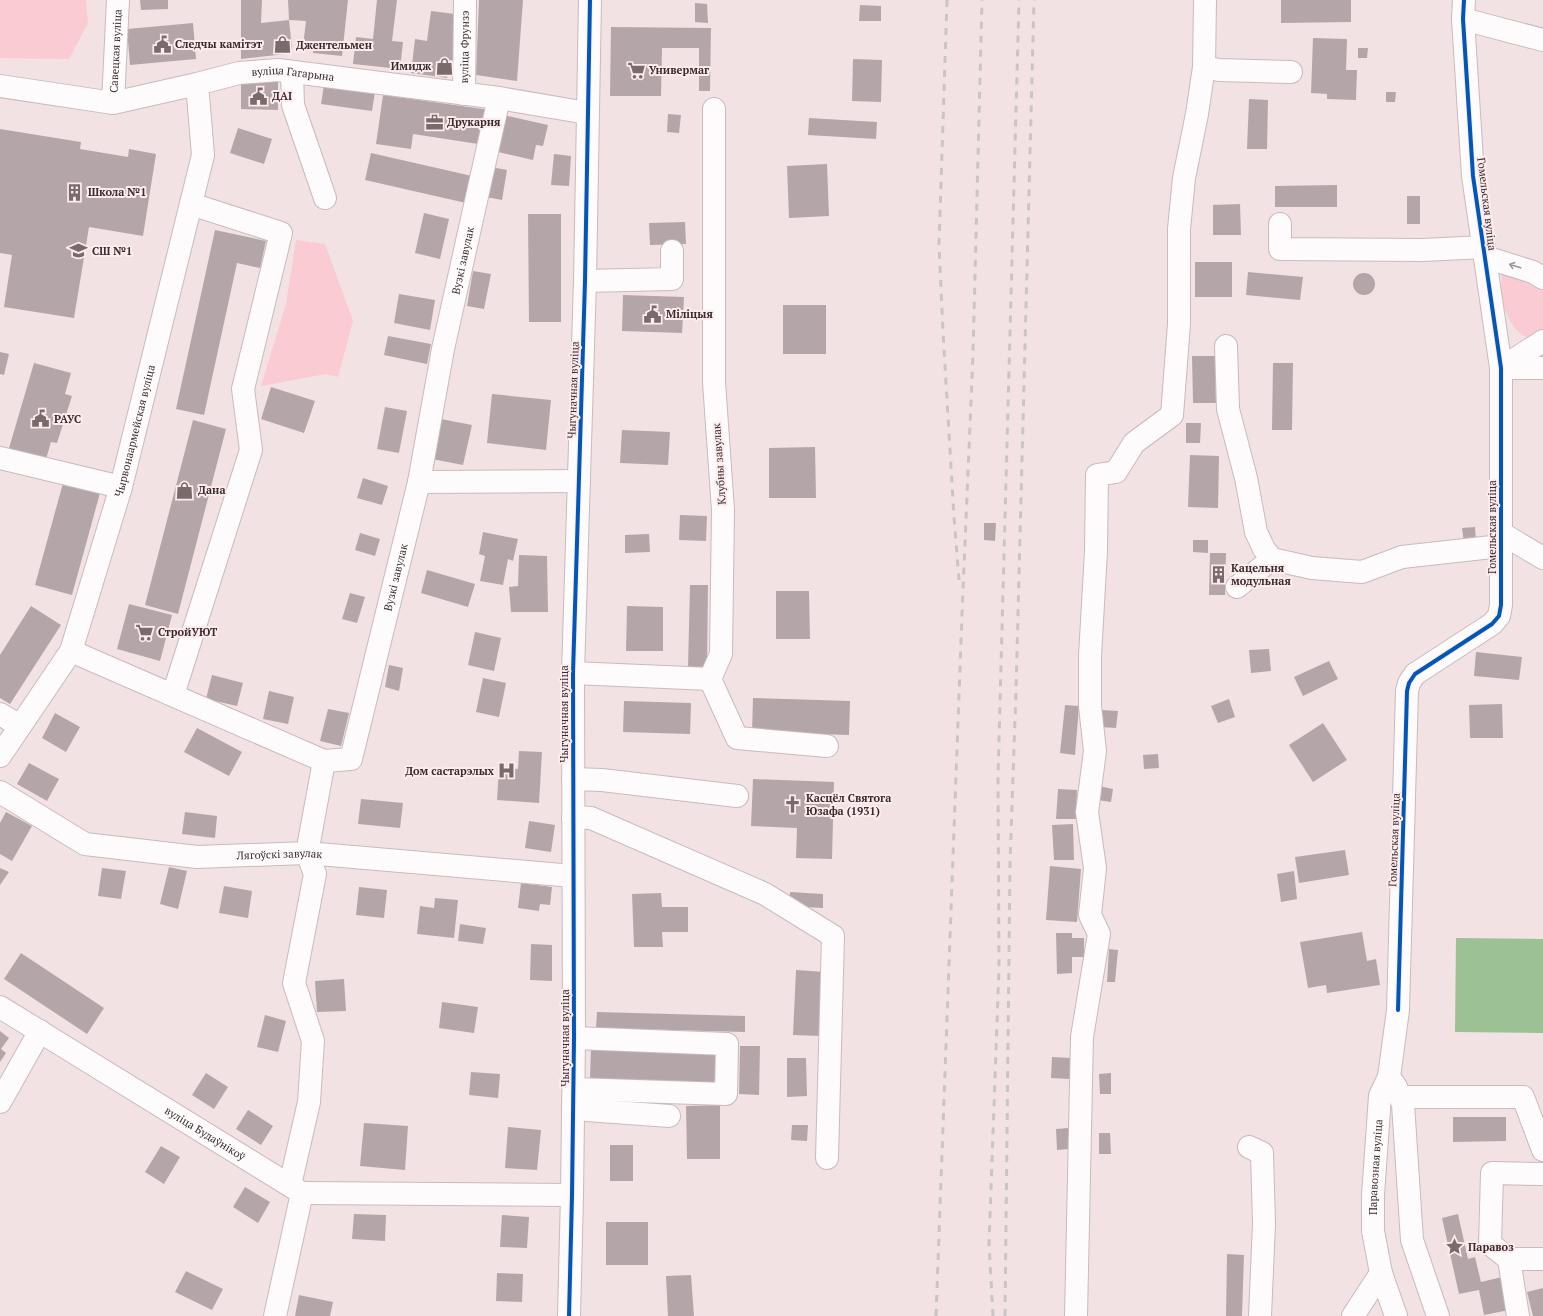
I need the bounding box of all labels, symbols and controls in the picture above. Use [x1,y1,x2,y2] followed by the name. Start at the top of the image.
[107,9,125,93] street label: Савецкая вуліца
[457,10,472,84] street label: вуліца Фрунзэ
[152,34,172,54] public building icon: Следчы камітэт
[273,35,293,55] shop icon: Джентельмен
[175,37,262,51] place label: Следчы камітэт
[296,38,372,52] place label: Джентельмен
[434,56,454,76] shop icon: Имидж
[391,59,431,73] place label: Имидж
[626,60,646,80] supermarket icon: Универмаг
[251,63,336,84] street label: вуліца Гагарына
[649,63,710,77] place label: Универмаг
[249,86,269,106] public building icon: ДАІ
[272,89,292,103] place label: ДАІ
[424,112,444,132] office icon: Друкарня
[447,115,501,129] place label: Друкарня
[1474,157,1500,252] street label: Гомельская вуліца
[65,182,85,202] building icon: Школа №1
[88,185,146,199] place label: Школа №1
[448,225,477,296] street label: Вузкі завулак
[69,241,89,261] school or university icon: СШ №1
[92,244,132,258] place label: СШ №1
[1508,262,1521,269] one-way arrow
[643,304,663,324] public building icon: Міліцыя
[666,307,713,321] place label: Міліцыя
[564,341,582,439] street label: Чыгуначная вуліца
[111,363,158,499] street label: Чырвонаармейская вуліца
[31,409,51,429] public building icon: РАУС
[54,412,81,426] place label: РАУС
[709,423,729,505] street label: Клубны завулак
[175,480,195,500] shop icon: Дана
[1485,480,1499,574] street label: Гомельская вуліца
[198,483,226,497] place label: Дана
[381,542,411,612] street label: Вузкі завулак
[1231,561,1291,588] place label: Кацельня модульная
[1208,564,1228,584] building icon: Кацельня модульная
[135,622,155,642] supermarket icon: СтройУЮТ
[158,625,218,639] place label: СтройУЮТ
[557,665,571,763] street label: Чыгуначная вуліца
[497,761,517,781] hospital icon: Дом састарэлых
[405,764,495,778] place label: Дом састарэлых
[806,791,891,818] place label: Касцёл Святога Юзафа (1931)
[1385,792,1403,887] street label: Гомельская вуліца
[783,794,803,814] church icon: Касцёл Святога Юзафа (1931)
[235,846,323,863] street label: Лягоўскі завулак
[558,989,572,1087] street label: Чыгуначная вуліца
[162,1103,248,1164] street label: вуліца Будаўнікоў
[1366,1118,1385,1215] street label: Паравозная вуліца
[1445,1237,1465,1257] place icon: Паравоз
[1468,1240,1514,1254] place label: Паравоз

